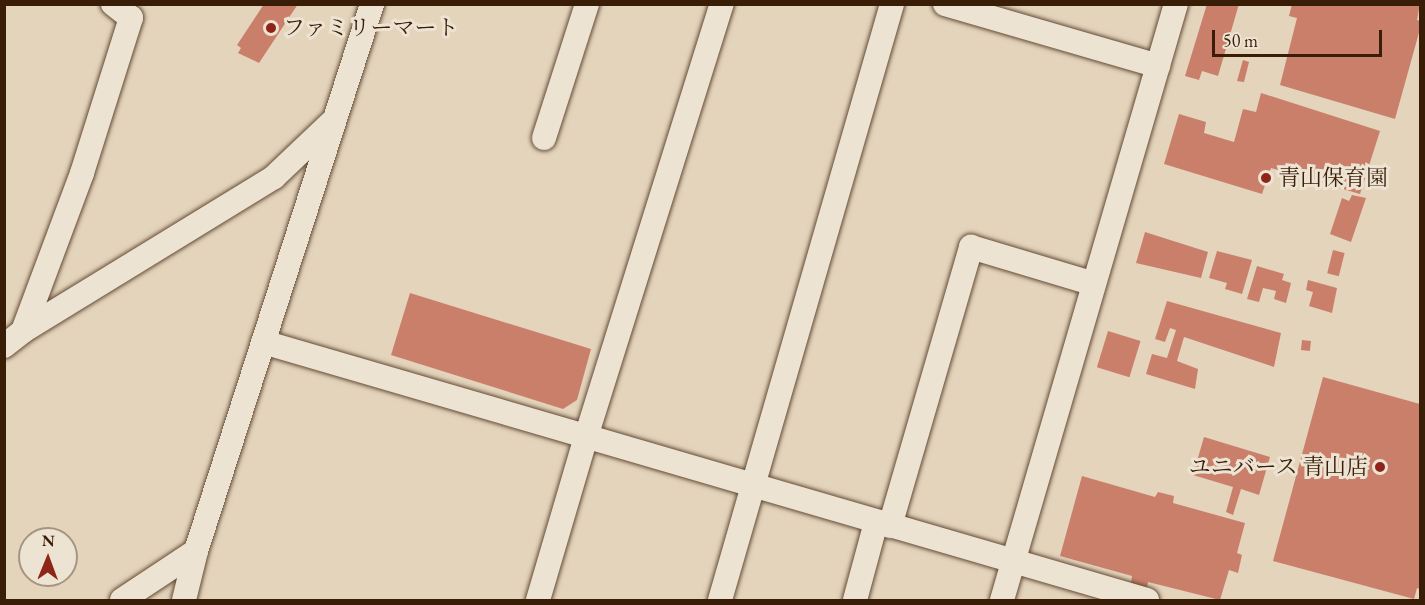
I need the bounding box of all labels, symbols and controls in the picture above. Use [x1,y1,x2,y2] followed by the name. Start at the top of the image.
[283,15,459,41] place label: ファミリーマート
[1215,18,1384,56] scale bar
[264,21,278,35] marker: ファミリーマート
[1223,29,1258,52] text: 50 m
[1278,165,1388,191] place label: 青山保育園
[1259,171,1273,185] marker: 青山保育園
[1188,454,1368,480] place label: ユニバース 青山店
[1373,460,1387,474] marker: ユニバース 青山店
[18,527,78,587] north arrow
[42,530,55,551] text: N

